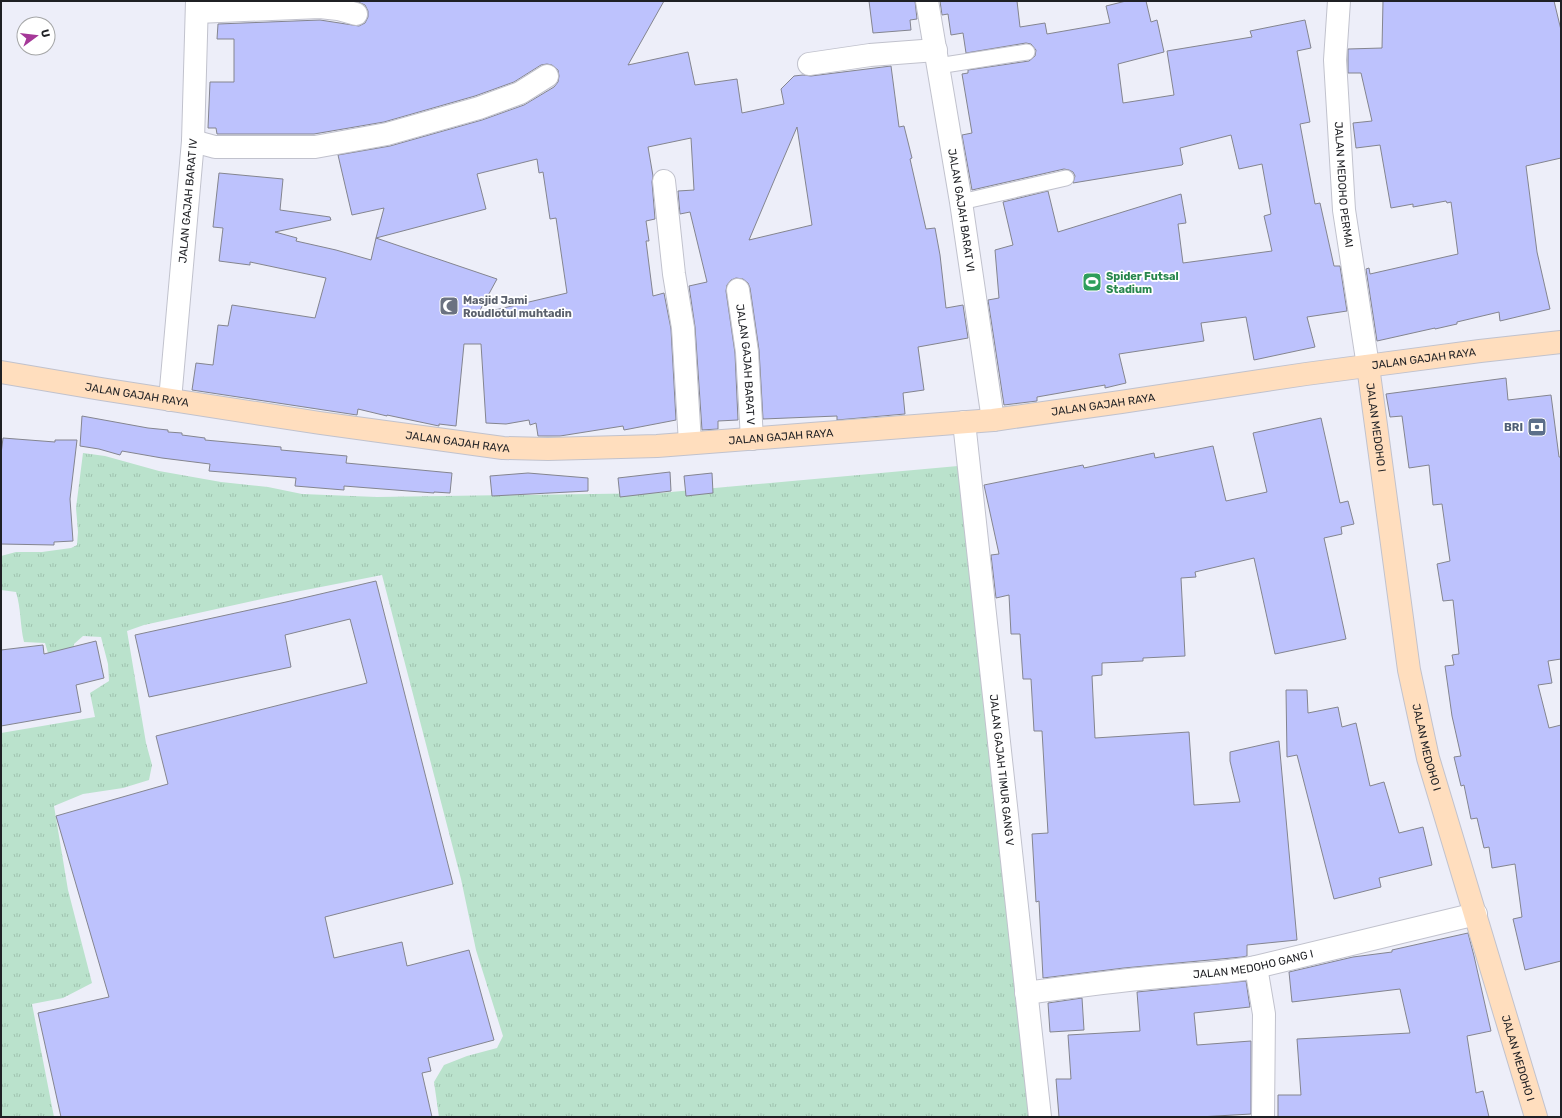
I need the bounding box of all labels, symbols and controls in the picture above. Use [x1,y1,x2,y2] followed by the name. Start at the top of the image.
[16,16,56,56] north arrow
[38,28,52,39] text: U
[1332,121,1356,248] street label: JALAN MEDOHO PERMAI
[176,138,200,264] street label: JALAN GAJAH BARAT IV
[946,147,978,273] street label: JALAN GAJAH BARAT VI
[1106,270,1179,296] place label: Spider Futsal Stadium
[1081,271,1103,293] sports icon: Spider Futsal Stadium
[463,294,572,320] place label: Masjid Jami Roudlotul muhtadin
[438,295,460,317] mosque icon: Masjid Jami Roudlotul muhtadin
[734,303,758,425] street label: JALAN GAJAH BARAT V
[1371,345,1477,372] street label: JALAN GAJAH RAYA
[84,380,191,409] street label: JALAN GAJAH RAYA
[1364,382,1389,473] street label: JALAN MEDOHO I
[1050,390,1157,418] street label: JALAN GAJAH RAYA
[1526,416,1548,438] bank icon: BRI
[1504,421,1523,434] place label: BRI
[728,426,834,447] street label: JALAN GAJAH RAYA
[405,428,511,455] street label: JALAN GAJAH RAYA
[987,693,1017,846] street label: JALAN GAJAH TIMUR GANG V
[1410,702,1444,792] street label: JALAN MEDOHO I
[1192,947,1314,981] street label: JALAN MEDOHO GANG I
[1499,1013,1537,1103] street label: JALAN MEDOHO I

